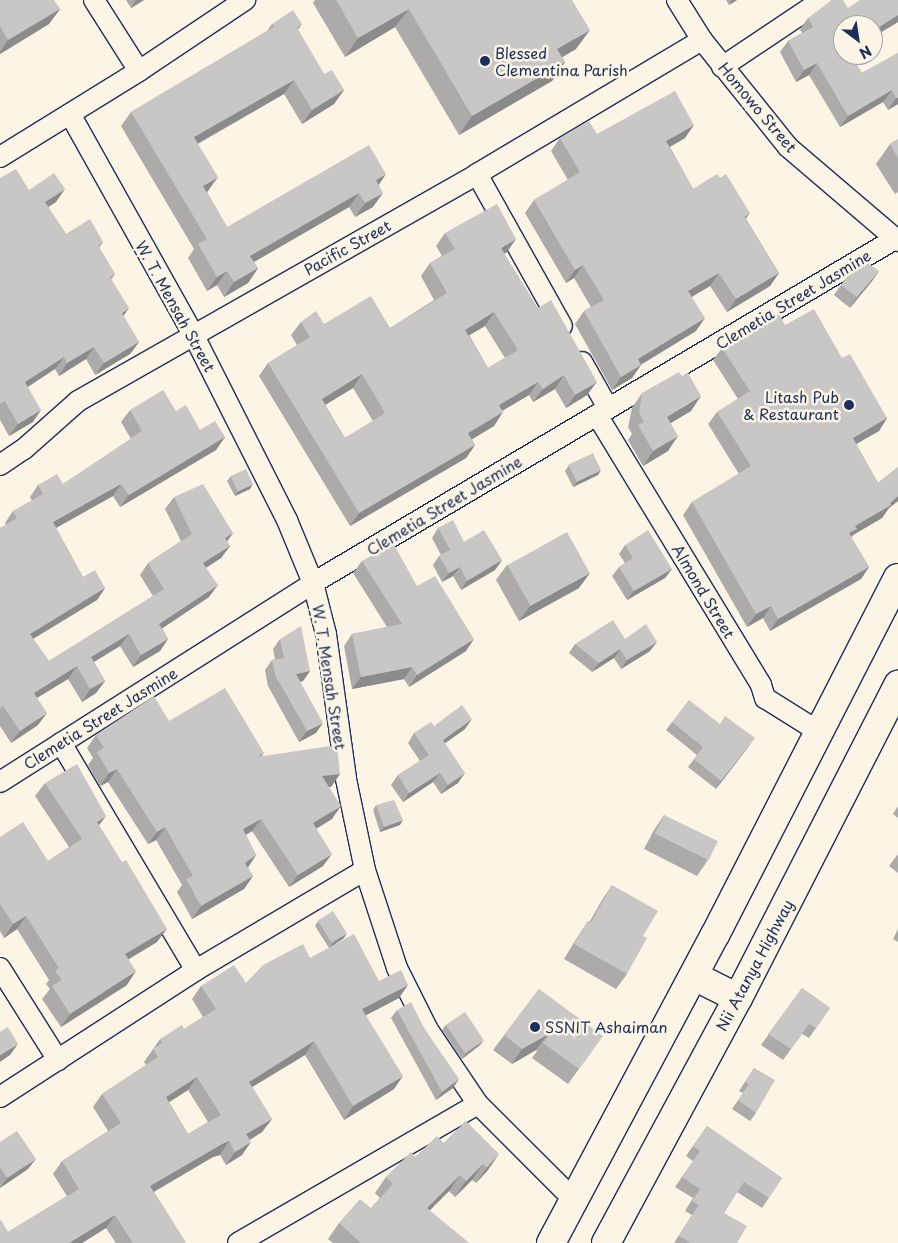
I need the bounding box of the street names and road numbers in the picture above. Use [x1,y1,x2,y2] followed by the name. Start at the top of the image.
[715,58,801,156] street label: Homowo Street
[300,216,394,278] street label: Pacific Street
[132,237,220,375] street label: W. T. Mensah Street
[711,245,875,353] street label: Clemetia Street Jasmine
[362,451,526,559] street label: Clemetia Street Jasmine
[669,541,739,641] street label: Almond Street
[310,603,350,751] street label: W. T. Mensah Street
[19,663,181,773] street label: Clemetia Street Jasmine
[712,896,796,1034] street label: Nii Atanya Highway

